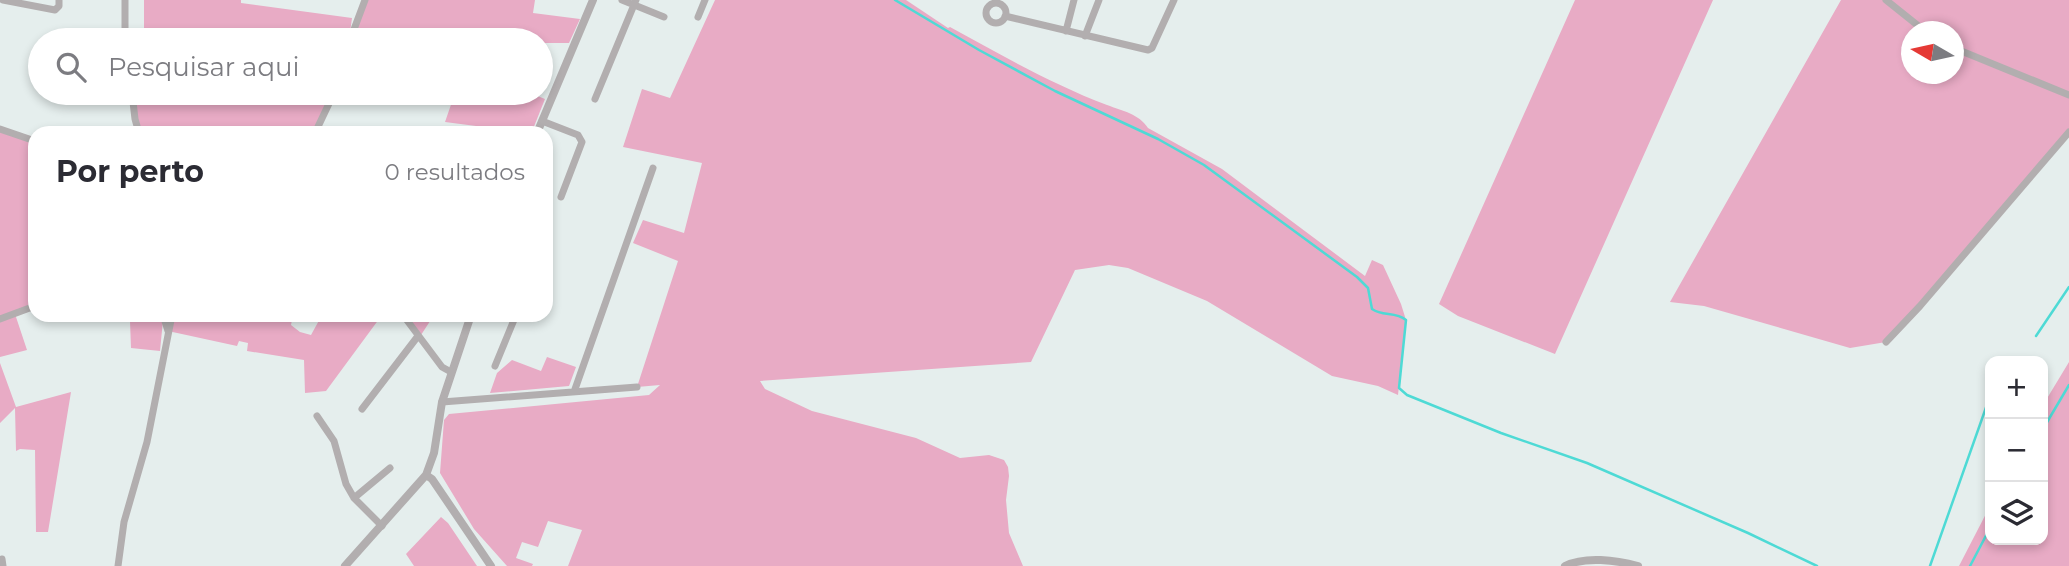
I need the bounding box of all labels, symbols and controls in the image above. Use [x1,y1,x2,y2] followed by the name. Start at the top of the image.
[1901,21,1964,84] north arrow
[28,28,553,105] search box
[52,48,90,86] icon: search
[108,51,300,83] text: Pesquisar aqui
[56,153,204,190] text: Por perto
[385,158,525,186] text: 0 resultados
[1985,356,2048,545] map controls
[1985,356,2048,419] button: +
[1985,419,2048,482] button: −
[1985,482,2048,545] button: layers

